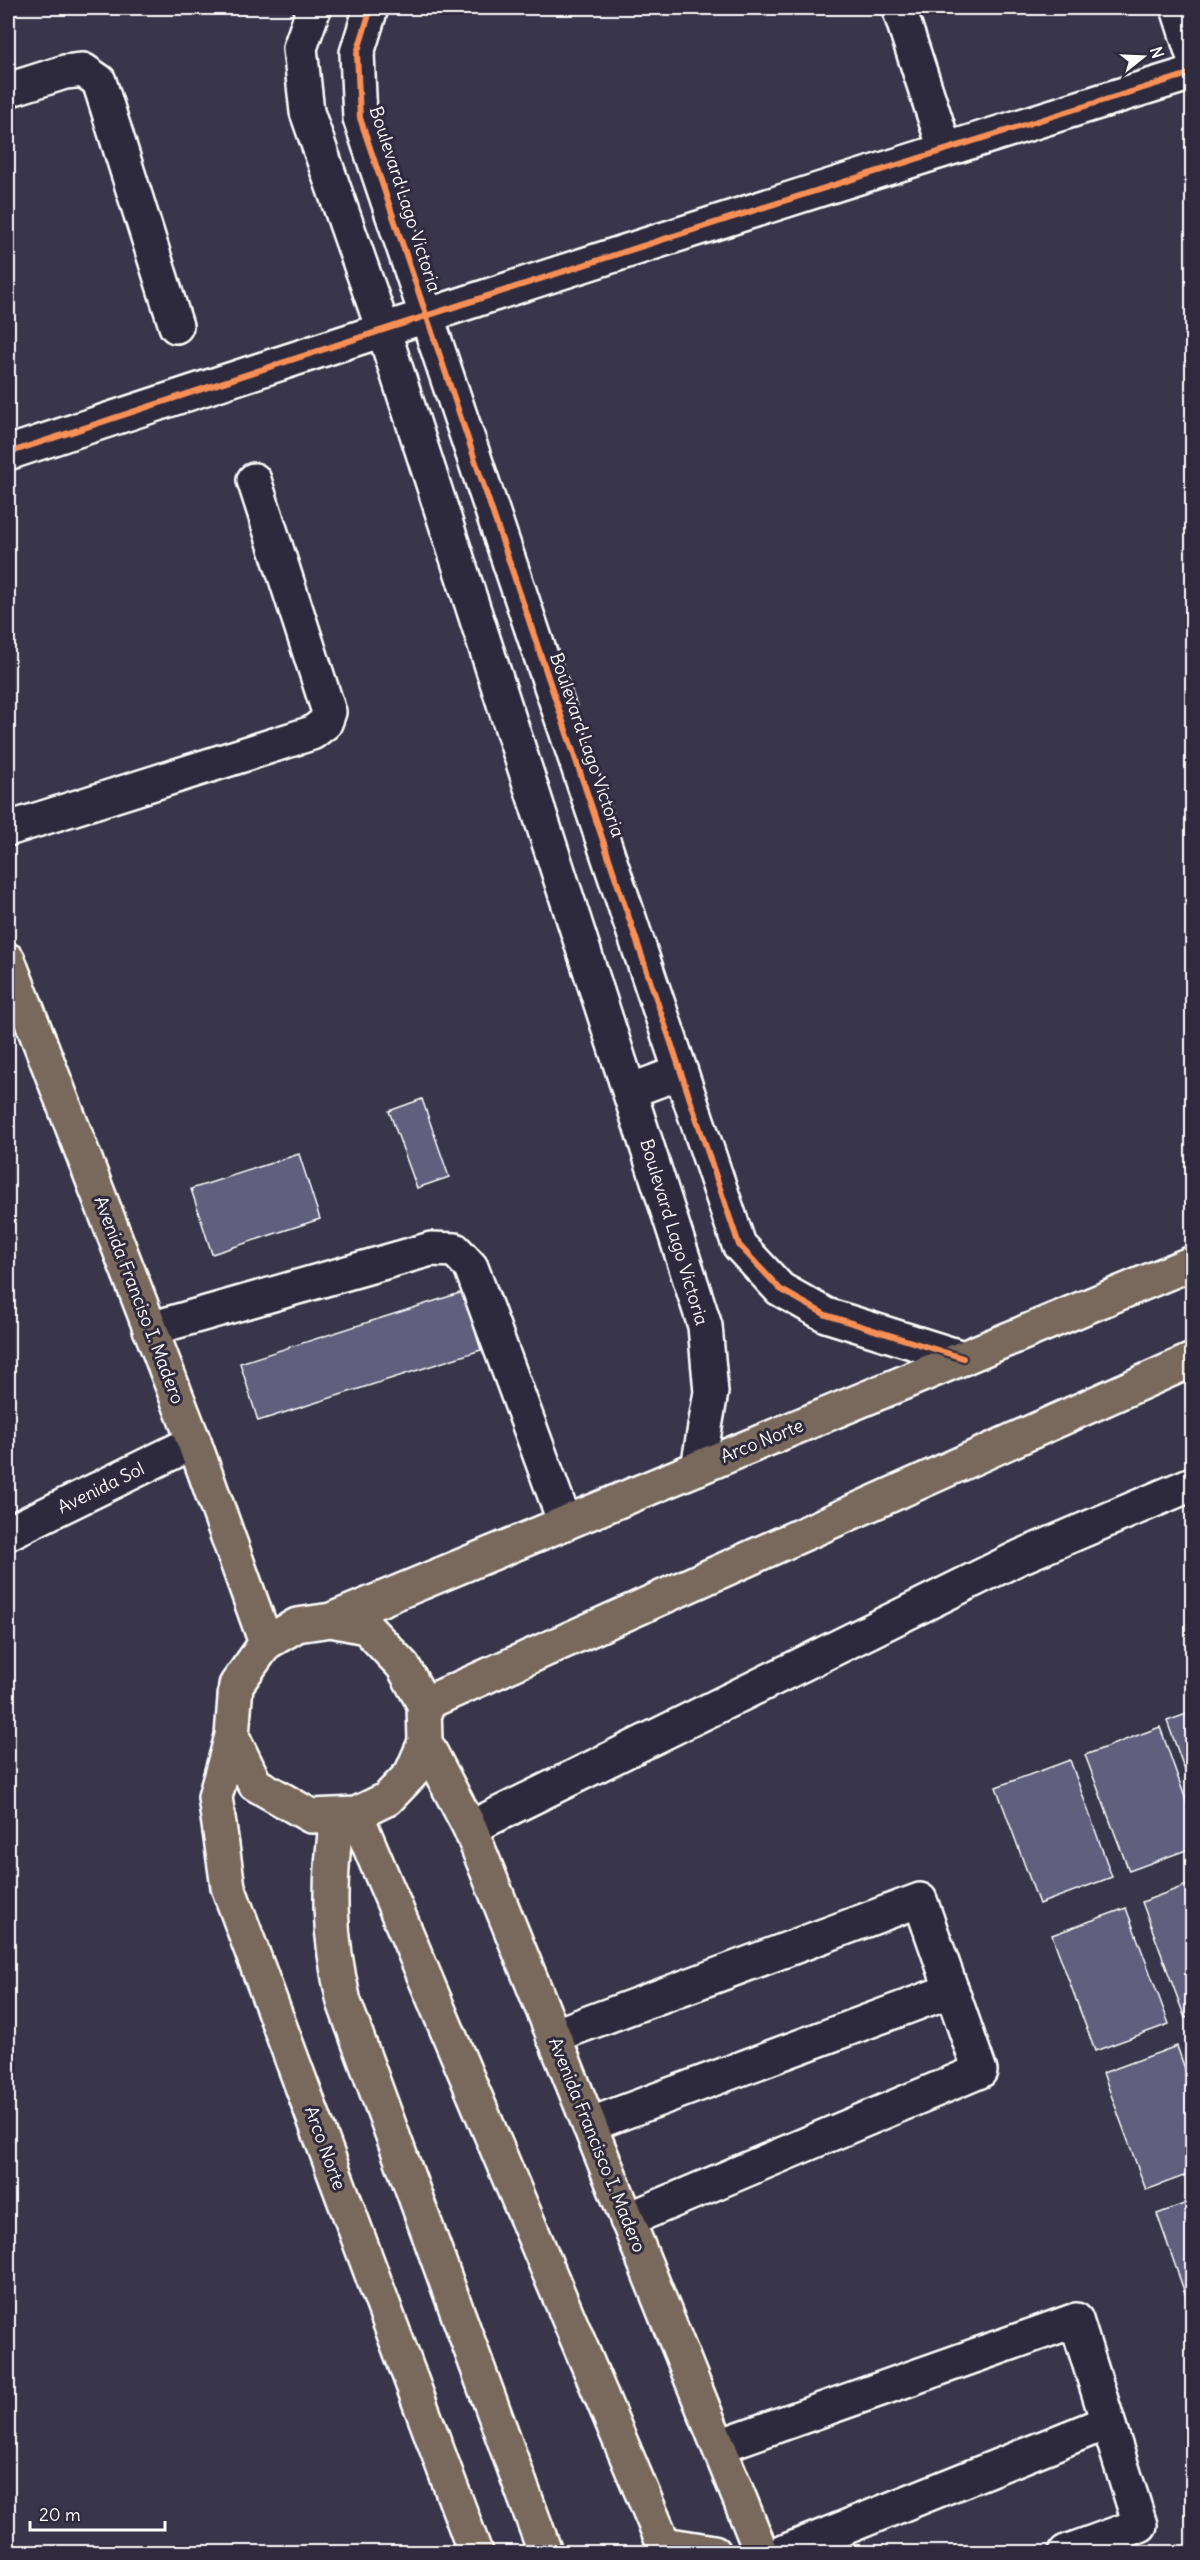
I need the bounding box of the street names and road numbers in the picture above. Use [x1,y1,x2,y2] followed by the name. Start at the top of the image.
[365,103,446,295] street label: Boulevard Lago Victoria
[545,650,630,840] street label: Boulevard Lago Victoria
[635,1136,714,1328] street label: Boulevard Lago Victoria
[89,1193,190,1407] street label: Avenida Franciso I. Madero
[717,1413,807,1468] street label: Arco Norte
[54,1457,148,1518] street label: Avenida Sol
[544,2034,651,2256] street label: Avenida Francisco I. Madero
[300,2103,351,2193] street label: Arco Norte

